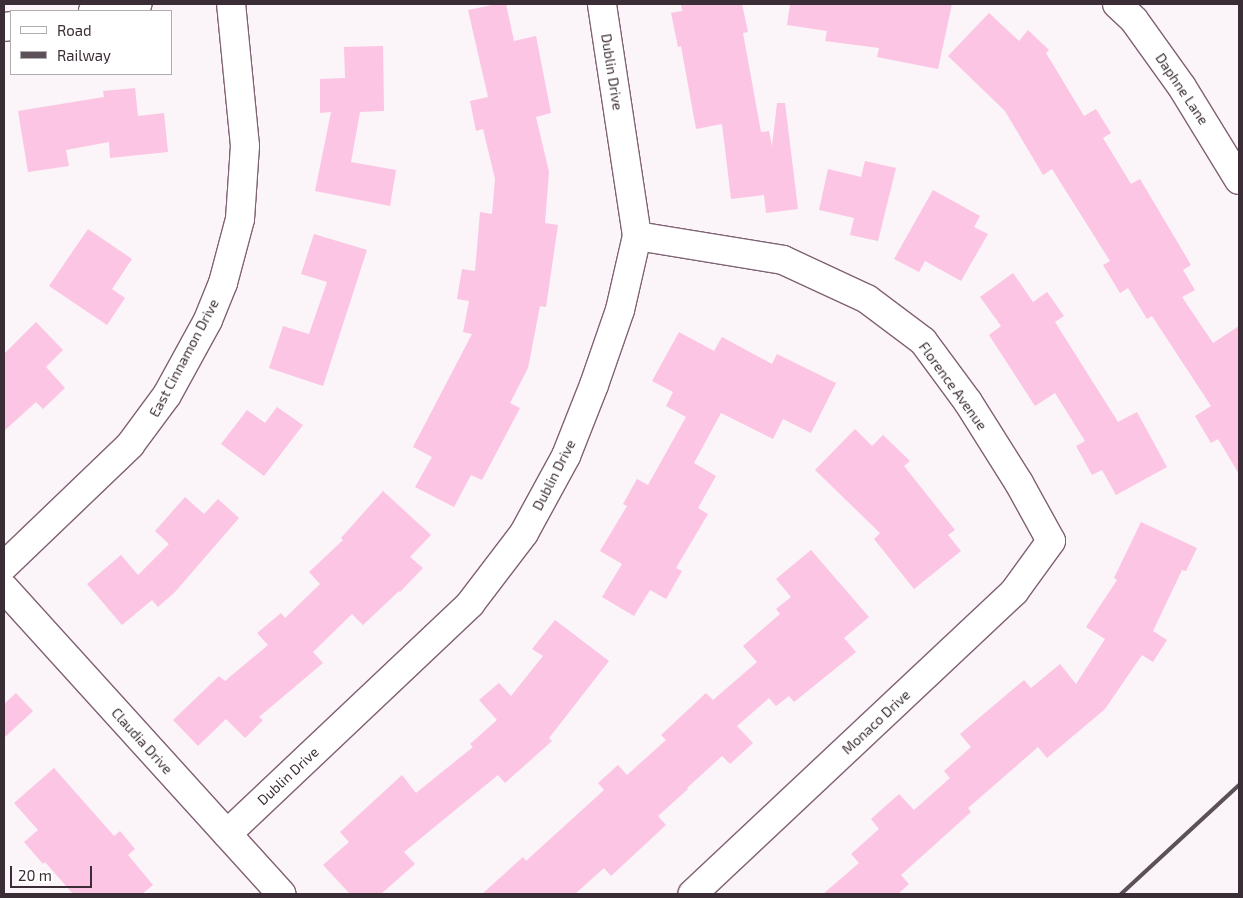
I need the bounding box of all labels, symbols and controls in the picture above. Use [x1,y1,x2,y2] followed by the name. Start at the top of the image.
[10,10,172,75] legend
[57,21,92,39] text: Road
[598,32,626,112] street label: Dublin Drive
[57,46,111,64] text: Railway
[1152,50,1212,128] street label: Daphne Lane
[146,296,222,420] street label: East Cinnamon Drive
[915,339,991,433] street label: Florence Avenue
[529,437,579,513] street label: Dublin Drive
[838,686,914,758] street label: Monaco Drive
[108,704,176,778] street label: Claudia Drive
[254,743,322,809] street label: Dublin Drive
[12,856,95,888] scale bar
[18,866,52,884] text: 20 m

